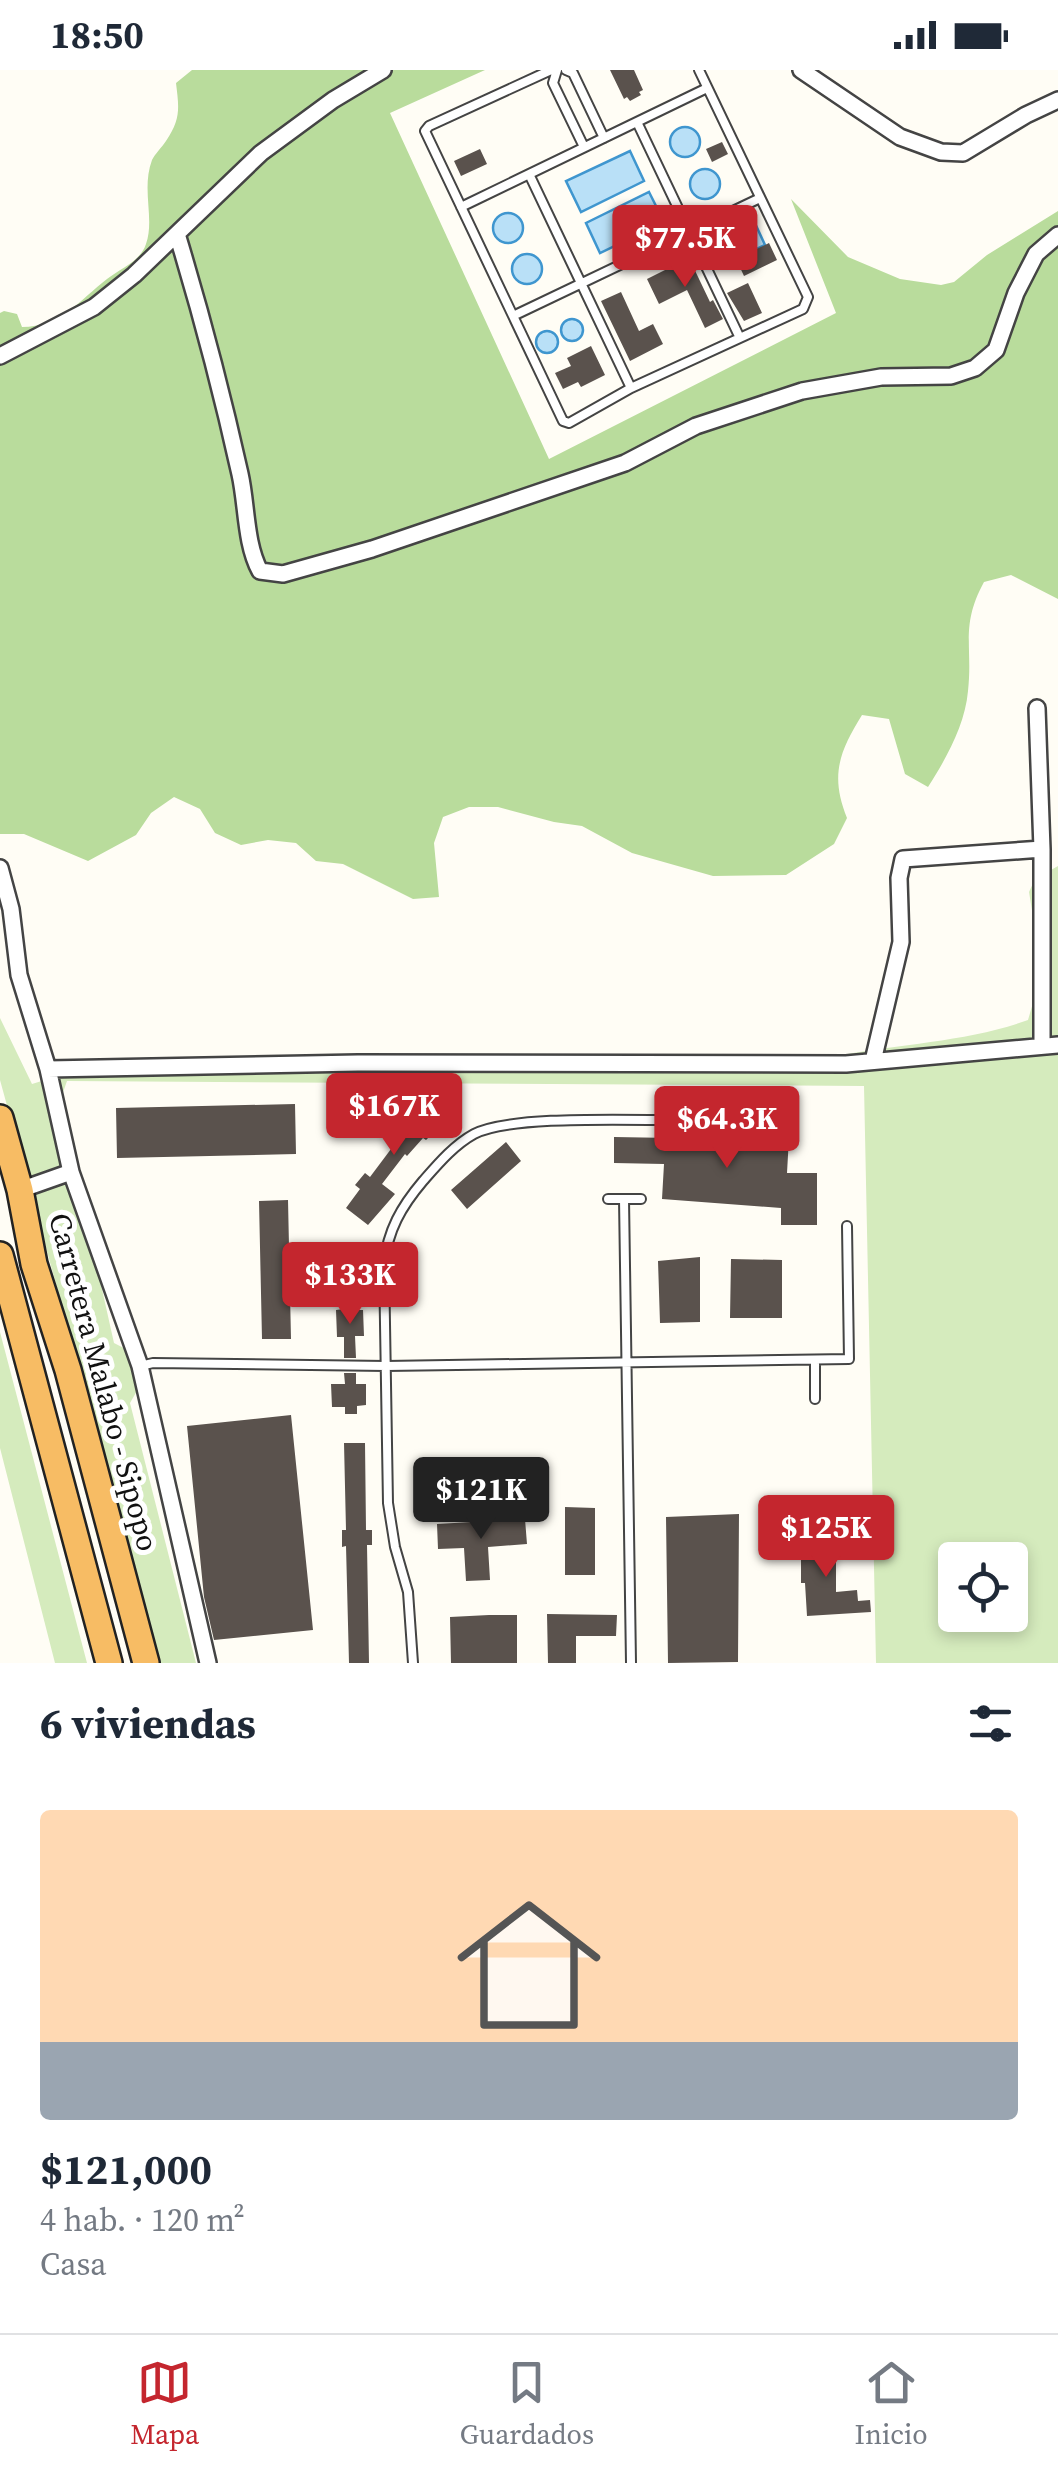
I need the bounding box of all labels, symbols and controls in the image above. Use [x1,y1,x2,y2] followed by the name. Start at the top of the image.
[50,9,144,61] text: 18:50
[604,205,766,290] pin: $77.5K
[634,215,736,259] text: $77.5K
[324,1073,464,1158] pin: $167K
[348,1083,440,1127] text: $167K
[646,1086,808,1171] pin: $64.3K
[676,1096,778,1140] text: $64.3K
[39,1208,169,1556] street label: Carretera Malabo - Sipopo
[280,1242,420,1327] pin: $133K
[304,1252,396,1296] text: $133K
[411,1457,551,1542] pin: $121K
[435,1467,527,1511] text: $121K
[756,1495,896,1580] pin: $125K
[780,1505,872,1549] text: $125K
[938,1542,1028,1632] map controls
[938,1542,1028,1632] button: locate
[40,1694,256,1752] text: 6 viviendas
[963,1696,1018,1751] icon: filters
[439,1875,619,2055] icon: home
[40,2140,212,2198] text: $121,000
[40,2198,245,2242] text: 4 hab. · 120 m²
[40,2242,107,2286] text: Casa
[130,2355,199,2453] tab: Mapa
[460,2355,594,2453] tab: Guardados
[855,2355,928,2453] tab: Inicio

